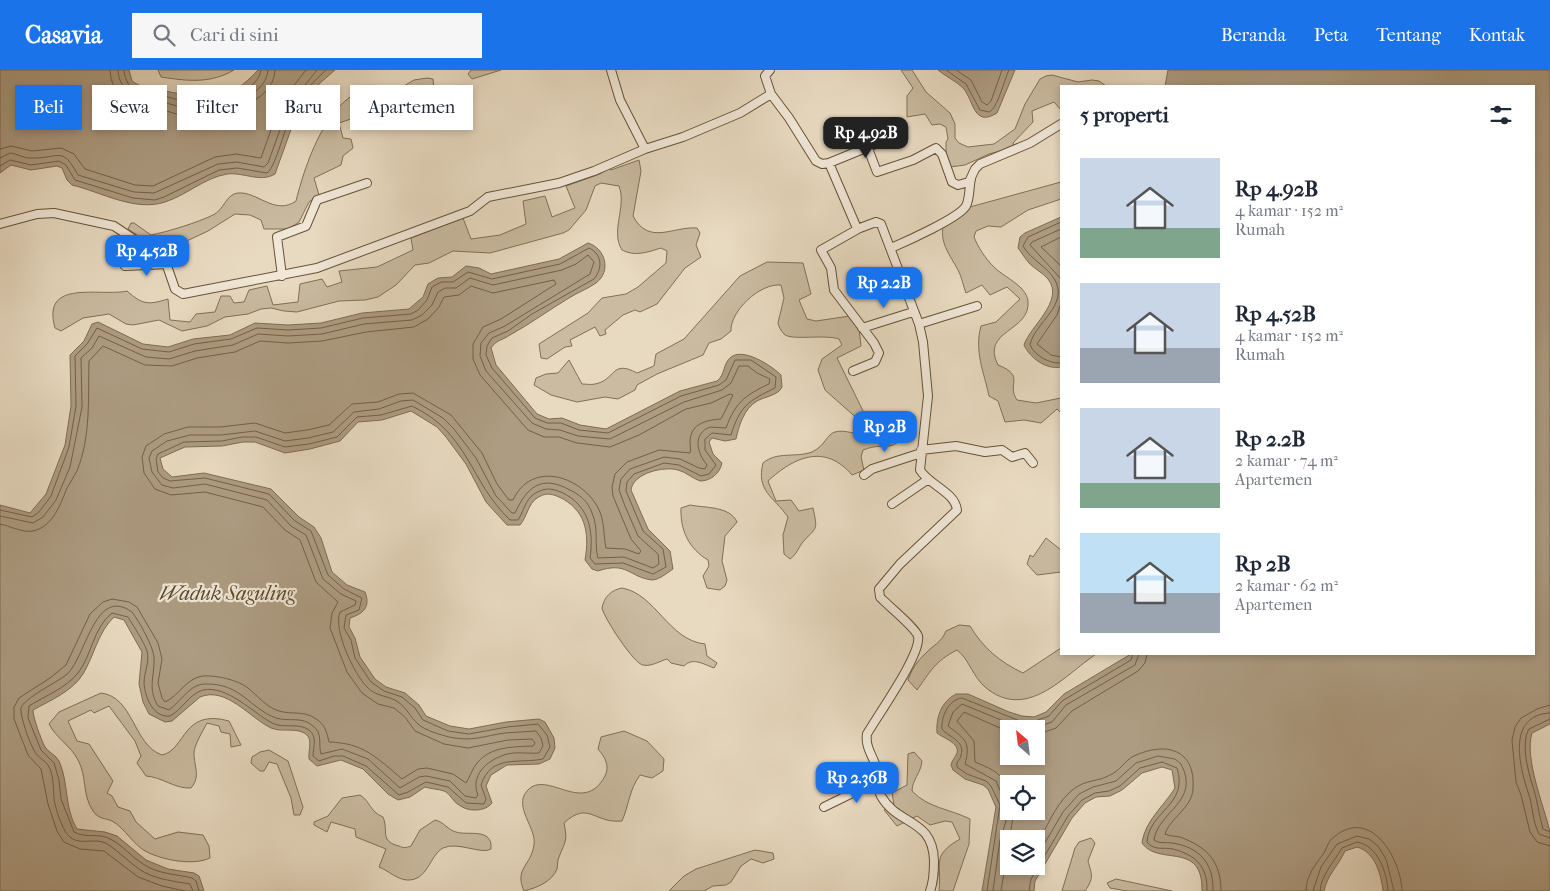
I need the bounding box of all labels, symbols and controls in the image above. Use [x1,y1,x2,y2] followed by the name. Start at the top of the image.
[132,13,482,58] search box
[25,21,102,49] text: Casavia
[150,21,178,49] icon: search
[190,24,279,46] text: Cari di sini
[1221,25,1286,46] text: Beranda
[1314,25,1348,46] text: Peta
[1376,25,1441,46] text: Tentang
[1469,25,1525,46] text: Kontak
[15,85,82,130] chip: Beli
[92,85,167,130] chip: Sewa
[177,85,256,130] chip: Filter
[266,85,340,130] chip: Baru
[350,85,473,130] chip: Apartemen
[1487,101,1515,129] icon: filters
[1080,103,1169,127] text: 5 properti
[814,116,918,159] pin: Rp 4.92B
[834,123,898,142] text: Rp 4.92B
[1235,177,1318,201] text: Rp 4.92B
[1120,178,1180,238] icon: home
[1235,201,1343,220] text: 4 kamar · 152 m²
[1235,220,1285,239] text: Rumah
[95,234,199,277] pin: Rp 4.52B
[116,241,178,260] text: Rp 4.52B
[838,266,930,309] pin: Rp 2.2B
[857,273,911,292] text: Rp 2.2B
[1235,302,1316,326] text: Rp 4.52B
[1120,303,1180,363] icon: home
[1235,326,1343,345] text: 4 kamar · 152 m²
[1235,345,1285,364] text: Rumah
[850,410,920,453] pin: Rp 2B
[864,417,906,436] text: Rp 2B
[1235,427,1305,451] text: Rp 2.2B
[1120,428,1180,488] icon: home
[1235,451,1338,470] text: 2 kamar · 74 m²
[1235,470,1312,489] text: Apartemen
[1235,552,1291,576] text: Rp 2B
[1120,553,1180,613] icon: home
[1235,576,1338,595] text: 2 kamar · 62 m²
[159,582,296,605] water label: Waduk Saguling
[1235,595,1312,614] text: Apartemen
[1000,720,1045,765] north arrow
[1000,720,1045,875] map controls
[805,762,909,804] pin: Rp 2.36B
[827,768,887,787] text: Rp 2.36B
[1000,775,1045,820] button: locate
[1000,830,1045,875] button: layers

